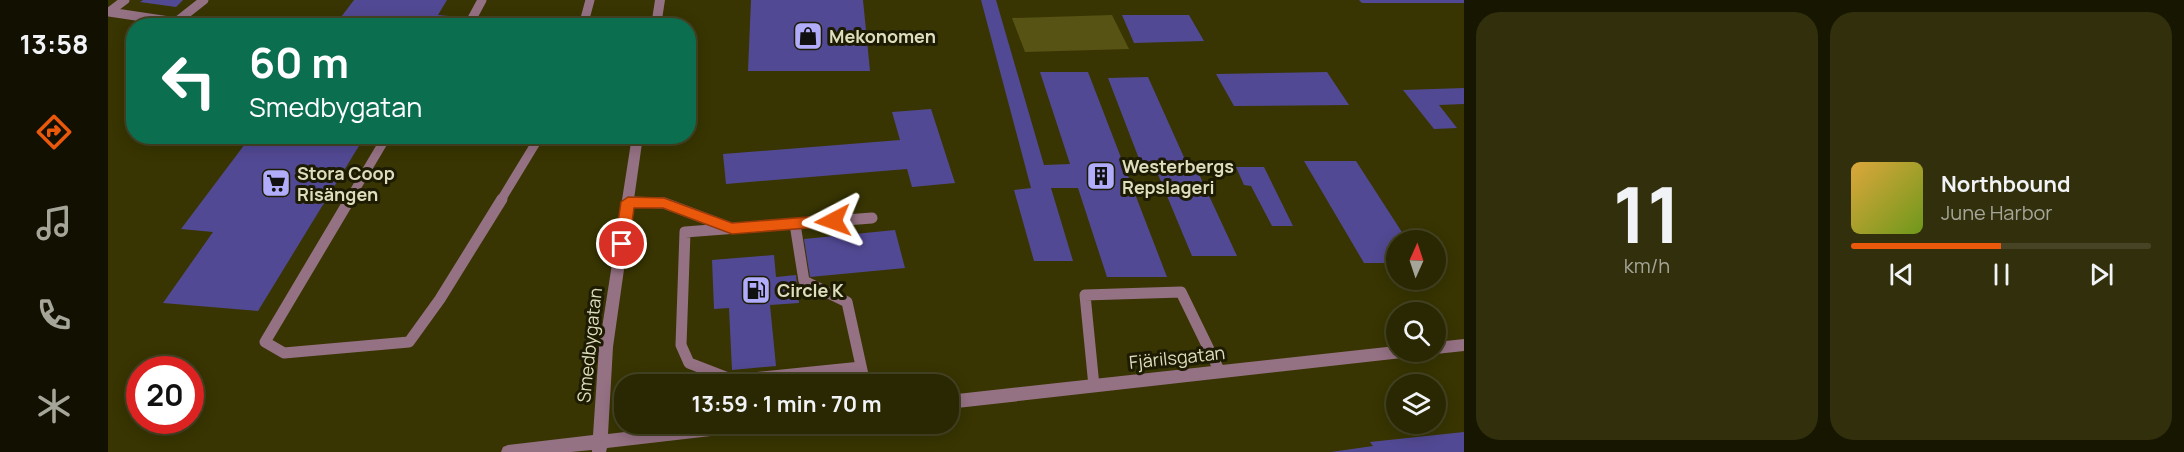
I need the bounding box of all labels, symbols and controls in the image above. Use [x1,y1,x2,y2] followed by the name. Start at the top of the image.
[792,20,824,52] shop icon: Mekonomen
[829,24,936,48] place label: Mekonomen
[19,25,89,62] text: 13:58
[249,33,349,91] text: 60 m
[150,42,228,120] icon: left
[249,88,422,125] text: Smedbygatan
[33,111,75,153] icon: directions
[1122,154,1234,199] place label: Westerbergs Repslageri
[1085,160,1117,192] building icon: Westerbergs Repslageri
[1613,160,1681,266] text: 11
[297,161,395,206] place label: Stora Coop Risängen
[260,167,292,199] supermarket icon: Stora Coop Risängen
[1941,169,2071,199] text: Northbound
[801,189,865,253] position arrow
[1941,199,2053,226] text: June Harbor
[33,202,75,244] icon: music
[596,218,647,269] pin
[605,227,638,260] icon: arrive
[1386,230,1446,290] north arrow
[1386,230,1446,434] map controls
[1624,252,1670,279] text: km/h
[1885,258,1918,291] icon: previous
[1985,258,2018,291] icon: pause
[2085,258,2118,291] icon: next
[740,274,772,306] fuel station icon: Circle K
[777,278,844,302] place label: Circle K
[571,286,607,404] street label: Smedbygatan
[33,294,75,336] icon: phone
[1386,302,1446,362] button: search
[1128,340,1226,374] street label: Fjärilsgatan
[126,356,204,434] speed limit sign: 20
[1386,374,1446,434] button: layers
[33,385,75,427] icon: climate
[692,389,882,419] text: 13:59 · 1 min · 70 m

